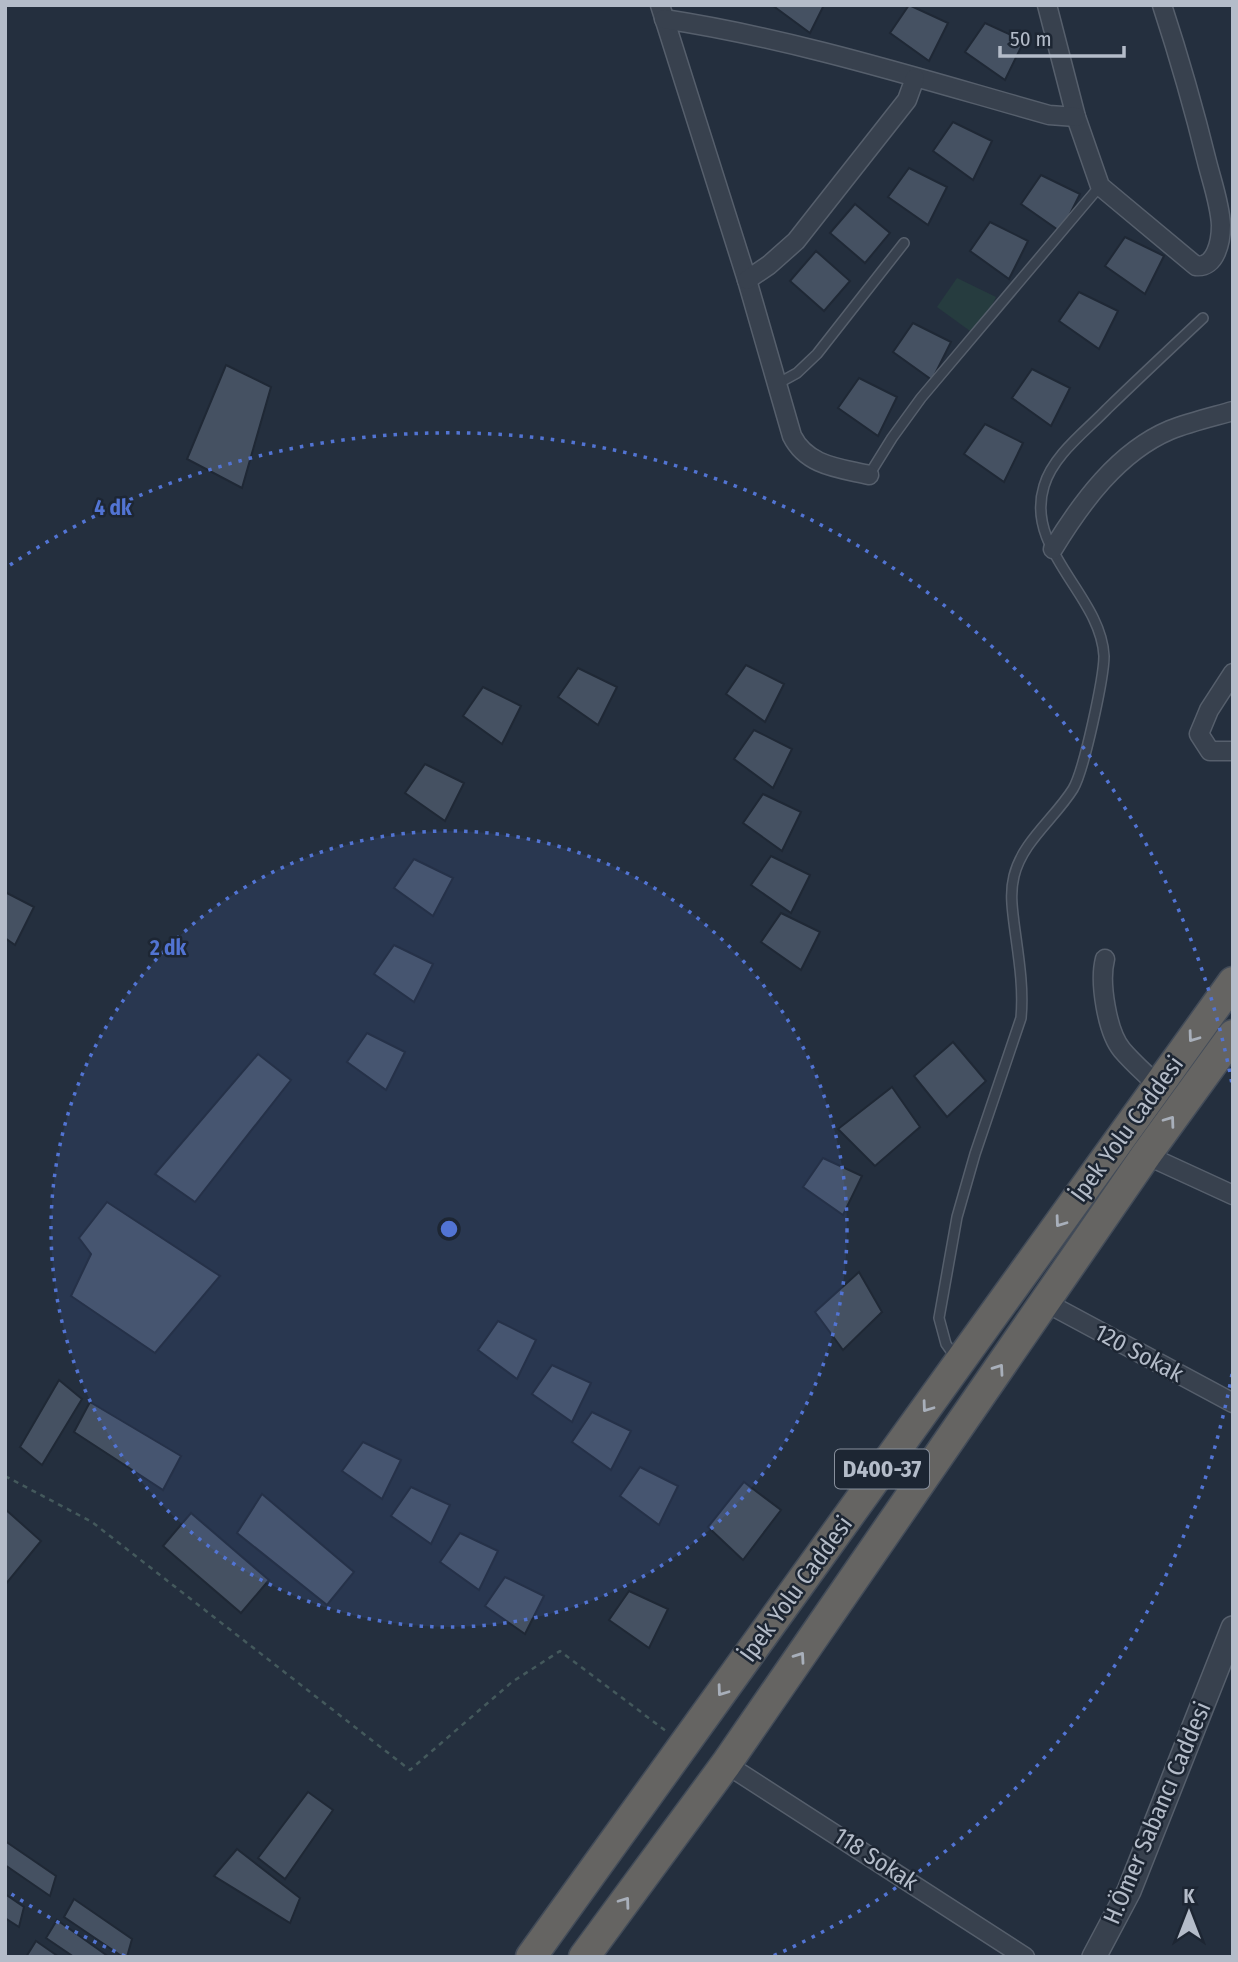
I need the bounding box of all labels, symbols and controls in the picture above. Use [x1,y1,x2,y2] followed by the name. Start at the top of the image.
[1000,14,1124,58] scale bar
[1010,26,1052,52] text: 50 m
[94,495,132,521] text: 4 dk
[149,935,186,961] text: 2 dk
[1189,1030,1201,1042] one-way arrow
[1065,1051,1189,1207] street label: İpek Yolu Caddesi
[1162,1117,1174,1129] one-way arrow
[1056,1214,1068,1227] one-way arrow
[437,1217,461,1241] centre of rings
[1090,1318,1189,1388] street label: 120 Sokak
[991,1364,1003,1377] one-way arrow
[923,1399,935,1412] one-way arrow
[835,1450,929,1488] road number: D400-37
[734,1511,858,1667] street label: İpek Yolu Caddesi
[792,1652,804,1665] one-way arrow
[718,1683,731,1696] one-way arrow
[1097,1698,1217,1928] street label: H.Ömer Sabancı Caddesi
[829,1822,924,1897] street label: 118 Sokak
[1154,1878,1224,1948] north arrow
[1183,1885,1195,1908] text: K
[617,1897,629,1910] one-way arrow

